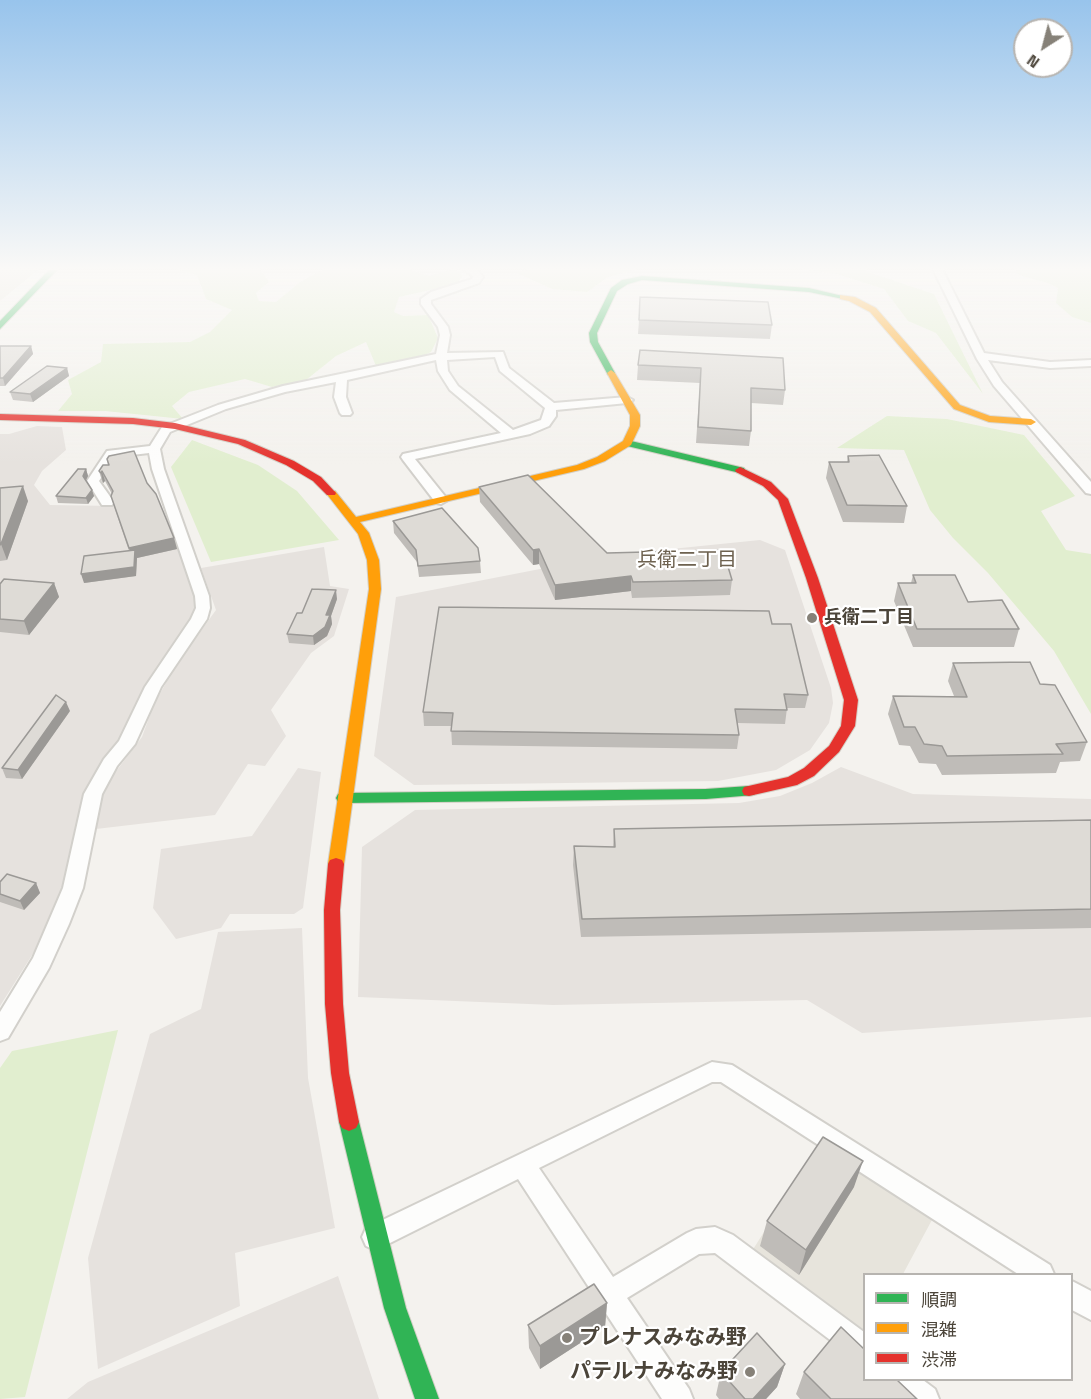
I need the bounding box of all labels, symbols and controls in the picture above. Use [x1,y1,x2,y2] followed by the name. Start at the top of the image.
[1013,18,1073,78] north arrow
[1023,50,1044,73] text: N
[637,549,737,573] district label: 兵衛二丁目
[824,607,914,629] place label: 兵衛二丁目
[805,611,819,625] marker: 兵衛二丁目
[863,1273,1073,1381] legend
[921,1288,957,1311] text: 順調
[921,1318,957,1341] text: 混雑
[579,1325,747,1351] place label: プレナスみなみ野
[560,1331,574,1345] marker: プレナスみなみ野
[921,1348,957,1371] text: 渋滞
[570,1359,738,1385] place label: パテルナみなみ野
[743,1365,757,1379] marker: パテルナみなみ野

